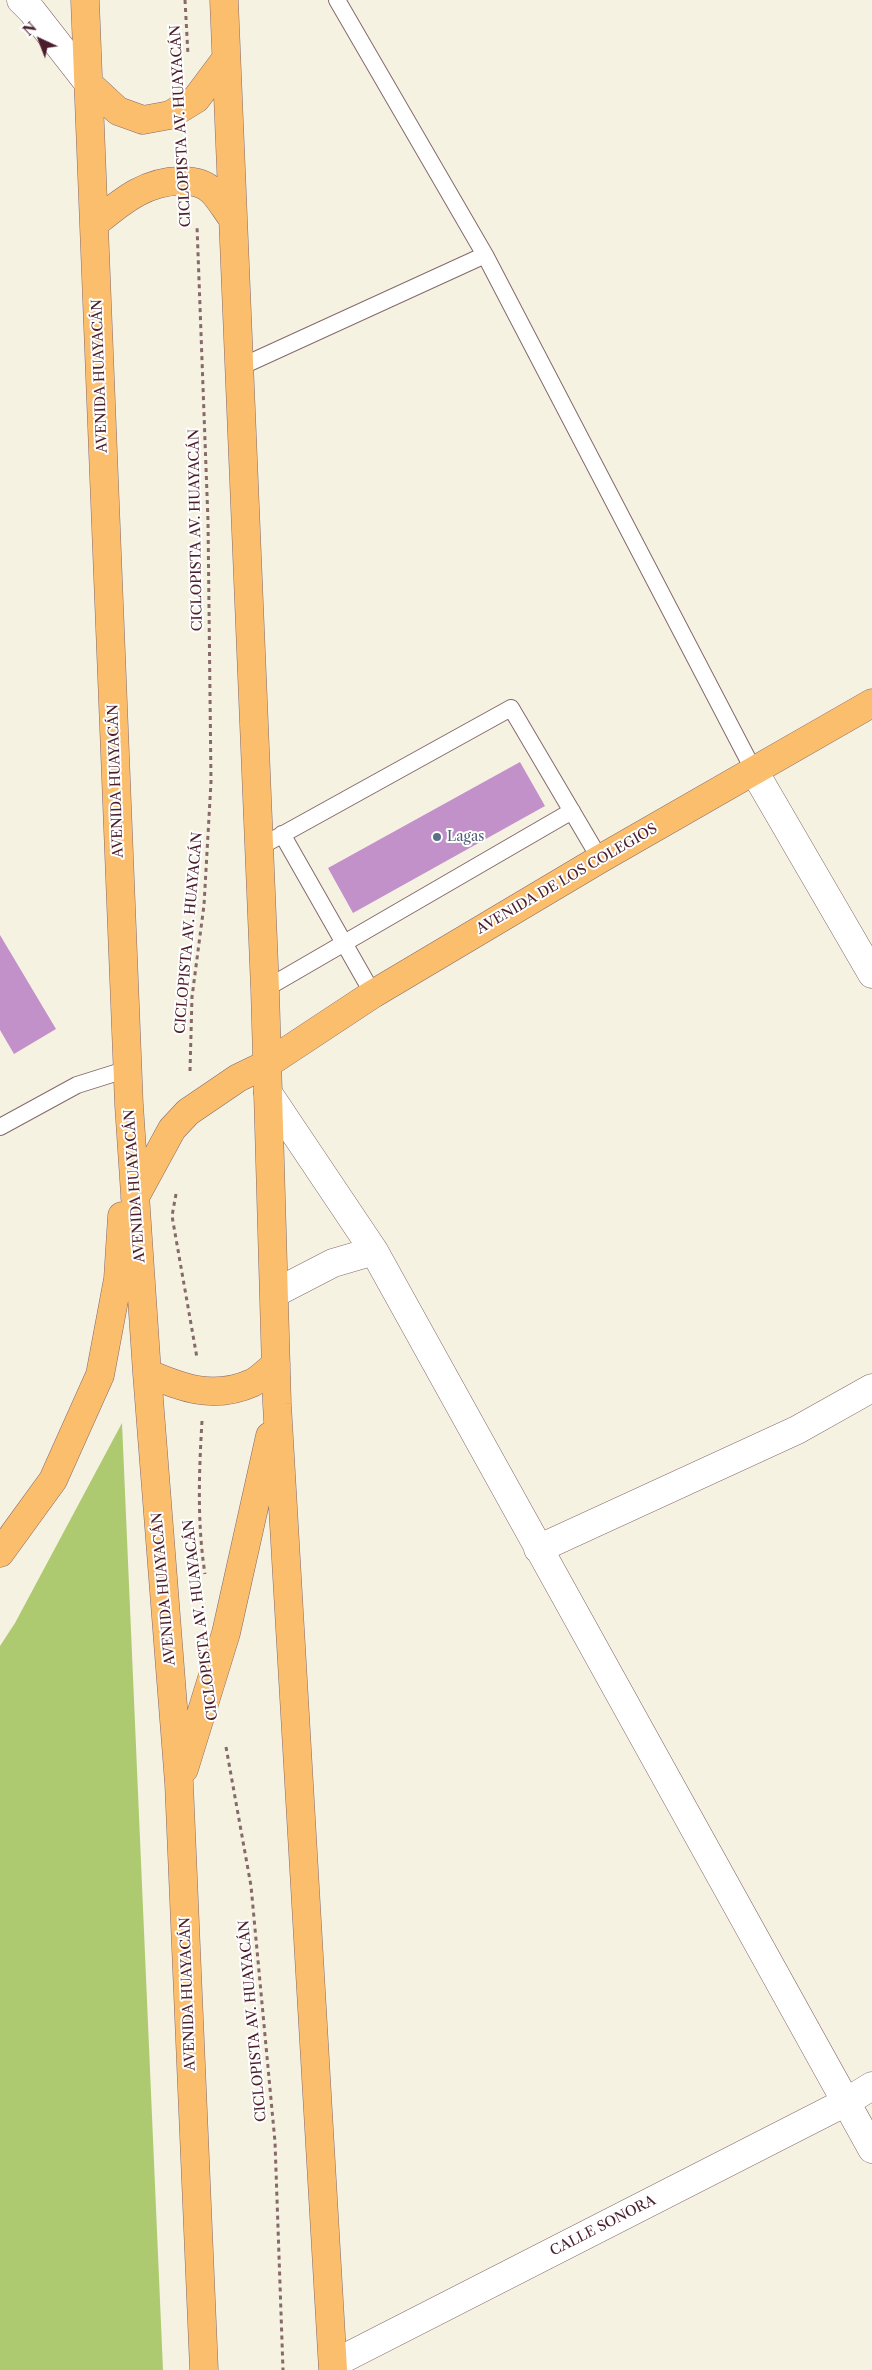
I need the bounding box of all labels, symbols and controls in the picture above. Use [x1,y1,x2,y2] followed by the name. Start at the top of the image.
[15,15,65,65] north arrow
[19,18,40,40] text: N
[167,24,195,228] street label: CICLOPISTA AV. HUAYACÁN
[89,299,111,453] street label: AVENIDA HUAYACÁN
[186,429,206,631] street label: CICLOPISTA AV. HUAYACÁN
[105,704,127,858] street label: AVENIDA HUAYACÁN
[474,820,660,938] street label: AVENIDA DE LOS COLEGIOS
[447,829,484,845] place label: Lagas
[172,831,206,1035] street label: CICLOPISTA AV. HUAYACÁN
[431,831,443,843] marker: Lagas
[121,1109,149,1263] street label: AVENIDA HUAYACÁN
[149,1512,179,1666] street label: AVENIDA HUAYACÁN
[180,1518,222,1722] street label: CICLOPISTA AV. HUAYACÁN
[177,1917,199,2071] street label: AVENIDA HUAYACÁN
[236,1919,270,2123] street label: CICLOPISTA AV. HUAYACÁN
[547,2192,659,2260] street label: CALLE SONORA

